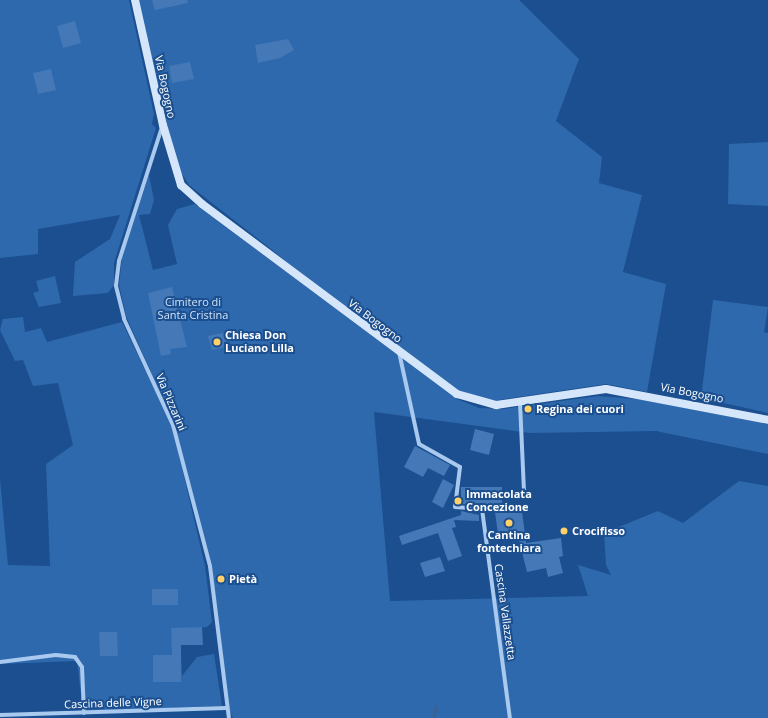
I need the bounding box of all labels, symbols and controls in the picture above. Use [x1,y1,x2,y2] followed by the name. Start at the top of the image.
[152,54,178,120] street label: Via Bogogno
[158,296,228,322] park label: Cimitero di Santa Cristina
[345,296,405,346] street label: Via Bogogno
[225,329,294,355] place label: Chiesa Don Luciano Lilla
[212,337,222,347] marker: Chiesa Don Luciano Lilla
[153,371,189,433] street label: Via Pizzarini
[659,380,725,406] street label: Via Bogogno
[536,402,624,416] place label: Regina dei cuori
[523,404,533,414] marker: Regina dei cuori
[466,488,532,514] place label: Immacolata Concezione
[453,496,463,506] marker: Immacolata Concezione
[504,518,514,528] marker: Cantina fontechiara
[572,524,625,538] place label: Crocifisso
[559,526,569,536] marker: Crocifisso
[477,529,541,555] place label: Cantina fontechiara
[492,563,518,661] street label: Cascina Vallazzetta
[229,572,257,586] place label: Pietà
[216,574,226,584] marker: Pietà
[64,695,162,711] street label: Cascina delle Vigne

